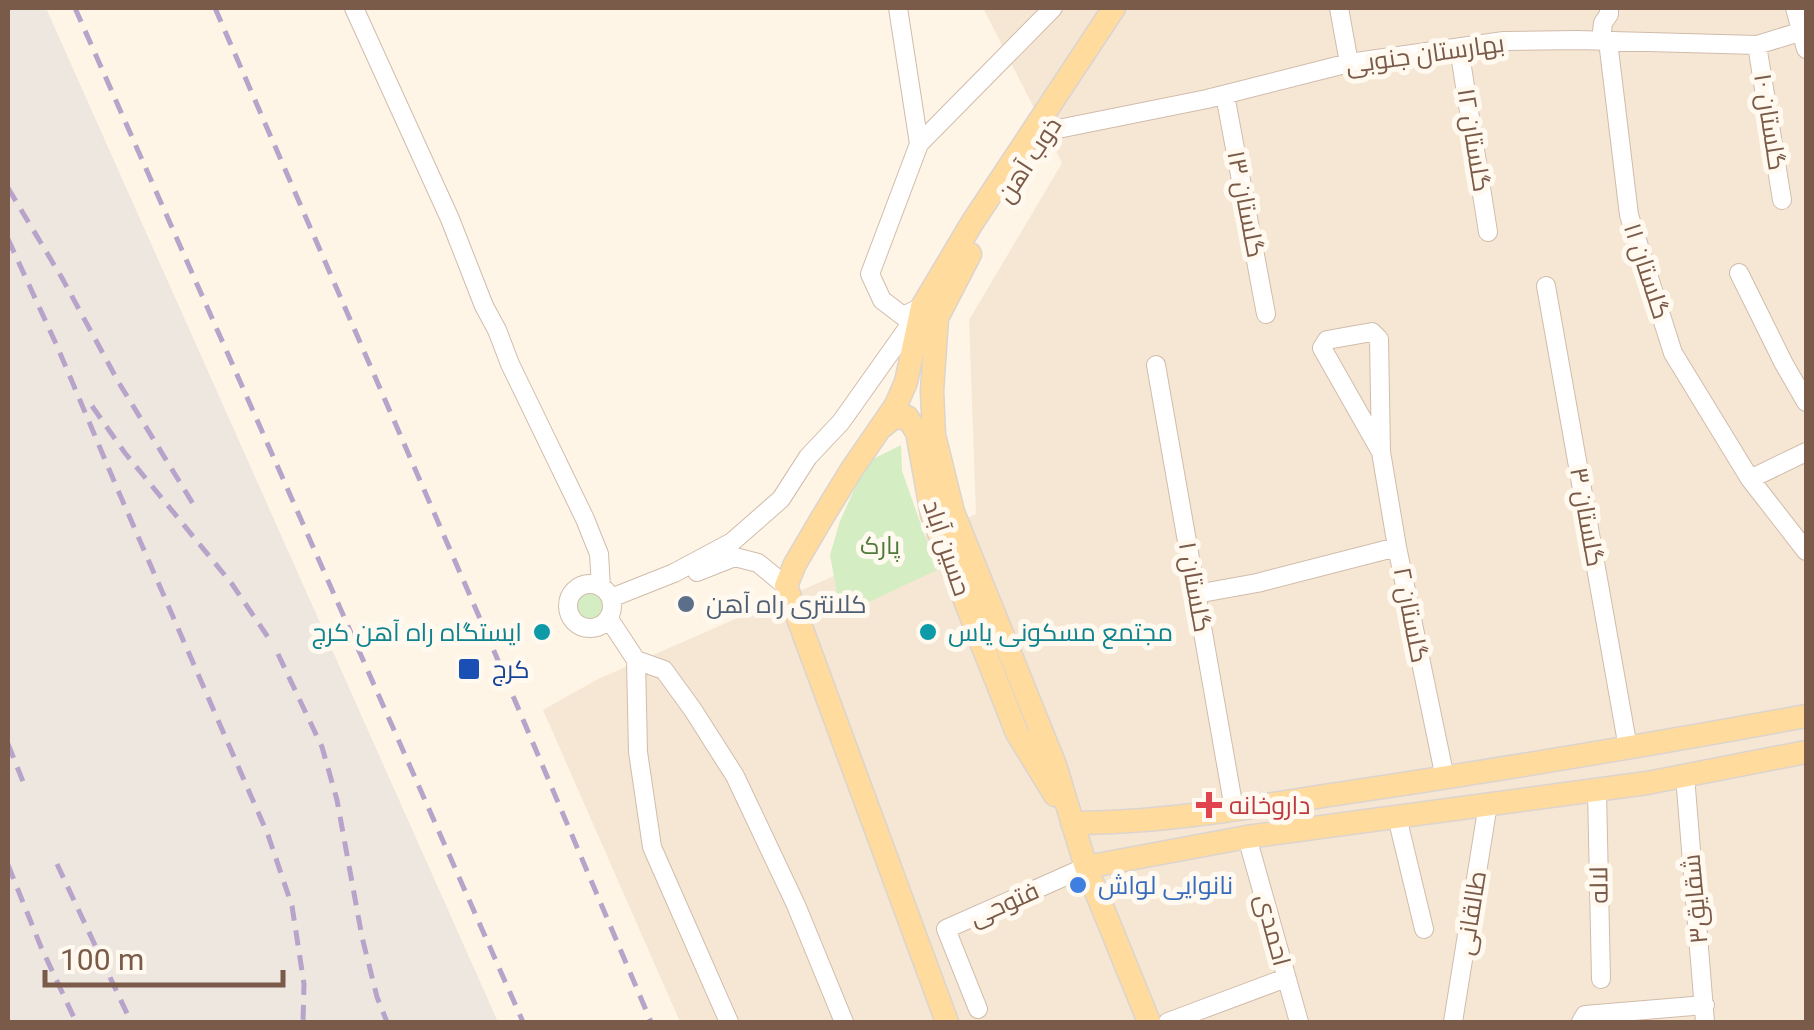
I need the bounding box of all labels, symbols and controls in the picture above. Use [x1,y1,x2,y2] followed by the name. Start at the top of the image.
[1344,29,1506,79] street label: بهارستان جنوبی
[1748,72,1792,172] street label: گلستان ۱۰
[1452,86,1496,194] street label: گلستان ۱۲
[991,112,1067,208] street label: ذوب آهن
[1221,148,1271,260] street label: گلستان ۱۳
[1618,219,1676,323] street label: گلستان ۱۱
[1564,465,1610,569] street label: گلستان ۳
[917,496,977,600] street label: حسین آباد
[860,531,900,562] park label: پارک
[1173,539,1217,635] street label: گلستان ۱
[1388,565,1434,665] street label: گلستان ۲
[706,590,867,619] place label: کلانتری راه آهن
[675,593,697,615] marker: کلانتری راه آهن
[312,618,522,649] place label: ایستگاه راه آهن کرج
[948,618,1173,649] place label: مجتمع مسکونی یاس
[531,621,553,643] marker: ایستگاه راه آهن کرج
[917,621,939,643] marker: مجتمع مسکونی یاس
[492,655,530,686] place label: کرج
[456,656,482,682] marker: کرج
[1229,791,1310,820] place label: داروخانه
[1198,794,1220,816] marker: داروخانه
[1677,853,1714,945] street label: شقایق۳
[1584,866,1614,904] street label: لاله
[1450,869,1492,957] street label: طالقانی
[1098,871,1233,900] place label: نانوایی لواش
[1067,874,1089,896] marker: نانوایی لواش
[965,876,1043,932] street label: فتوحی
[1250,891,1296,969] street label: احمدی
[45,925,282,987] scale bar
[60,942,144,977] text: 100 m

